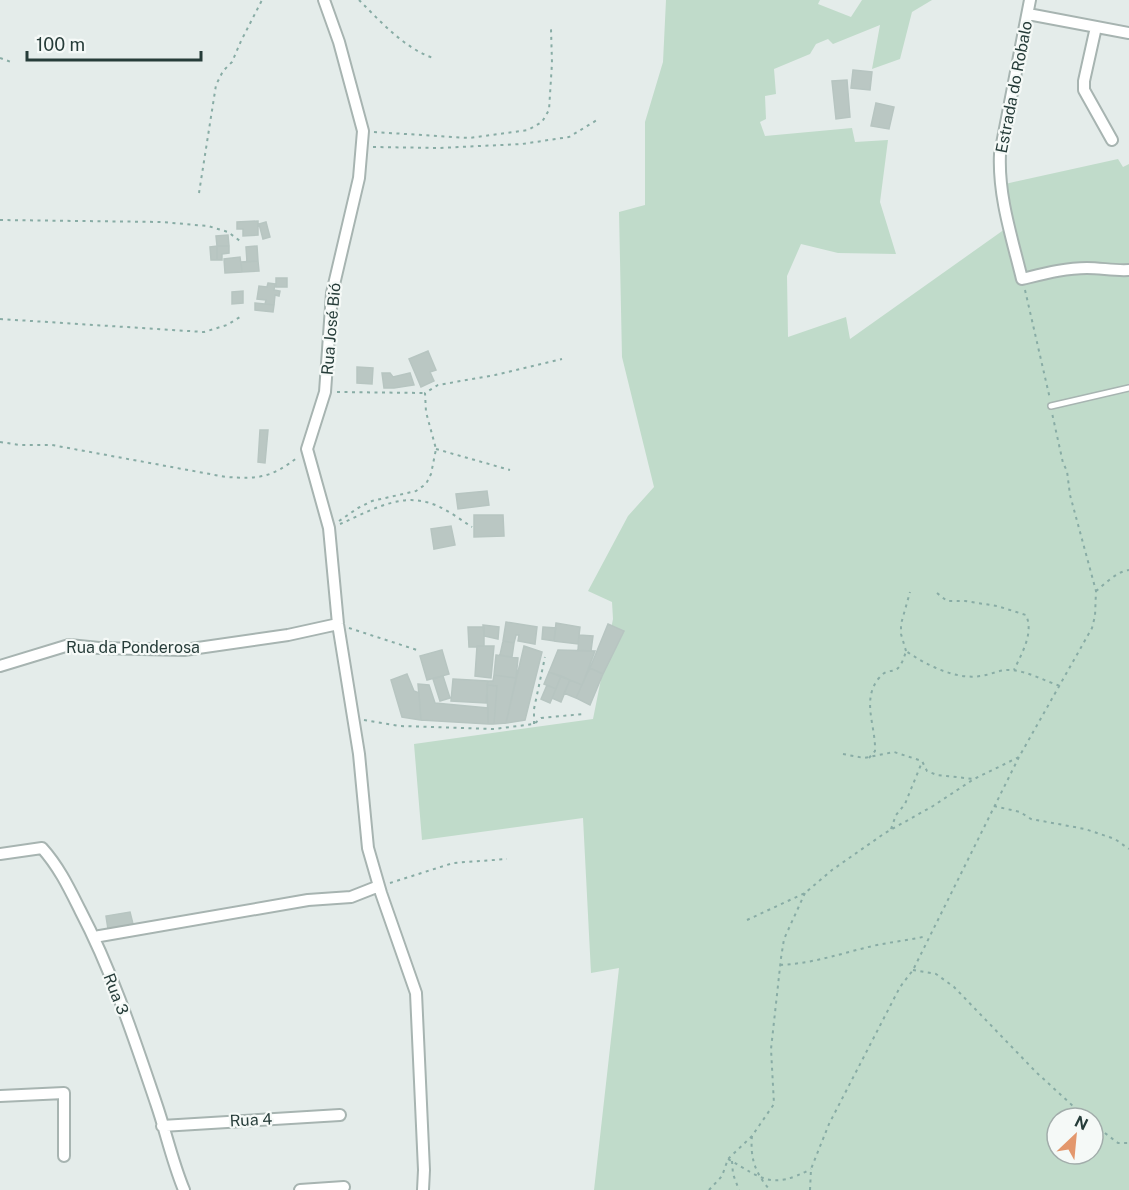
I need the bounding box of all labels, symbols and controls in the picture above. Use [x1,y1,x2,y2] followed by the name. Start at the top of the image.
[992,19,1036,155] street label: Estrada do Robalo
[27,24,201,62] scale bar
[36,34,85,55] text: 100 m
[318,282,344,376] street label: Rua José Bió
[66,638,200,657] street label: Rua da Ponderosa
[99,971,133,1017] street label: Rua 3
[1045,1106,1105,1166] north arrow
[229,1109,273,1131] street label: Rua 4
[1072,1112,1091,1134] text: N

